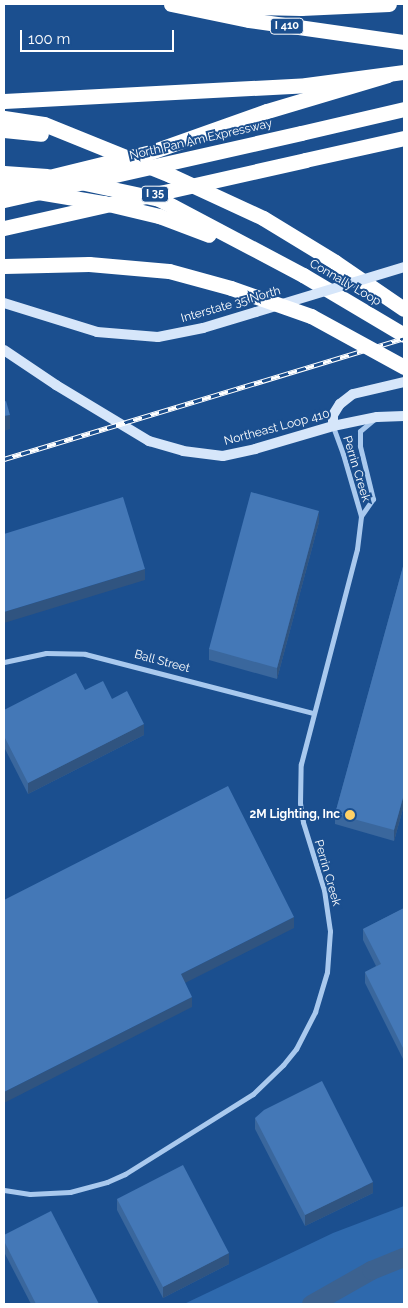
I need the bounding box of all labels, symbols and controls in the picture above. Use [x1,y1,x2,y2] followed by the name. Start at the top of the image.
[270,18,304,34] road number: I 410
[22,20,176,52] scale bar
[28,30,70,48] text: 100 m
[128,117,274,163] street label: North Pan Am Expressway
[140,185,170,202] road number: I 35
[307,257,383,309] street label: Connally Loop
[180,284,282,326] street label: Interstate 35 North
[223,407,331,449] street label: Northeast Loop 410
[339,434,373,504] street label: Perrin Creek
[132,648,192,676] street label: Ball Street
[249,808,340,822] place label: 2M Lighting, Inc
[344,809,356,821] marker: 2M Lighting, Inc
[311,838,343,908] street label: Perrin Creek

